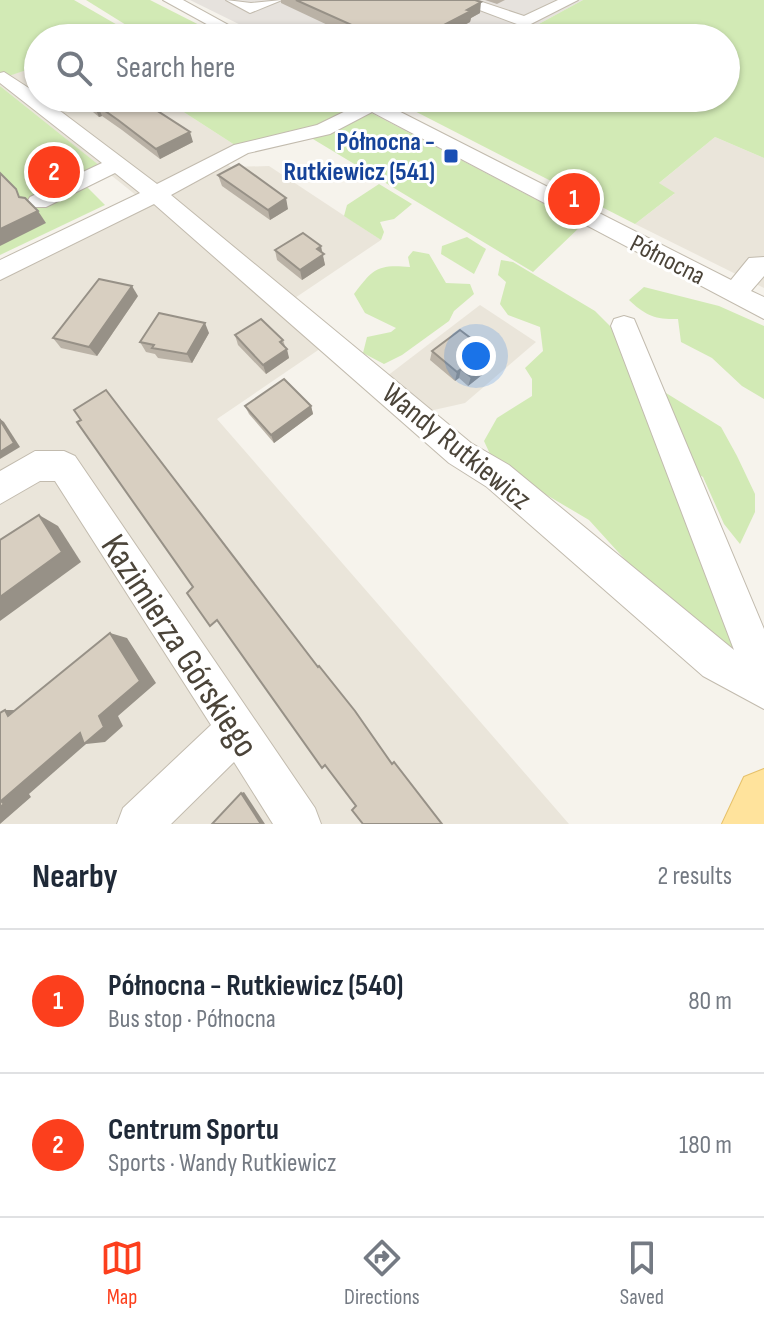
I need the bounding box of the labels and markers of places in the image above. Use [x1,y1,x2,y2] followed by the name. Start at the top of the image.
[284,127,435,188] place label: Północna - Rutkiewicz (541)
[28,142,80,202] pin: 2
[442,147,460,165] marker: Północna - Rutkiewicz (541)
[548,169,600,229] pin: 1

